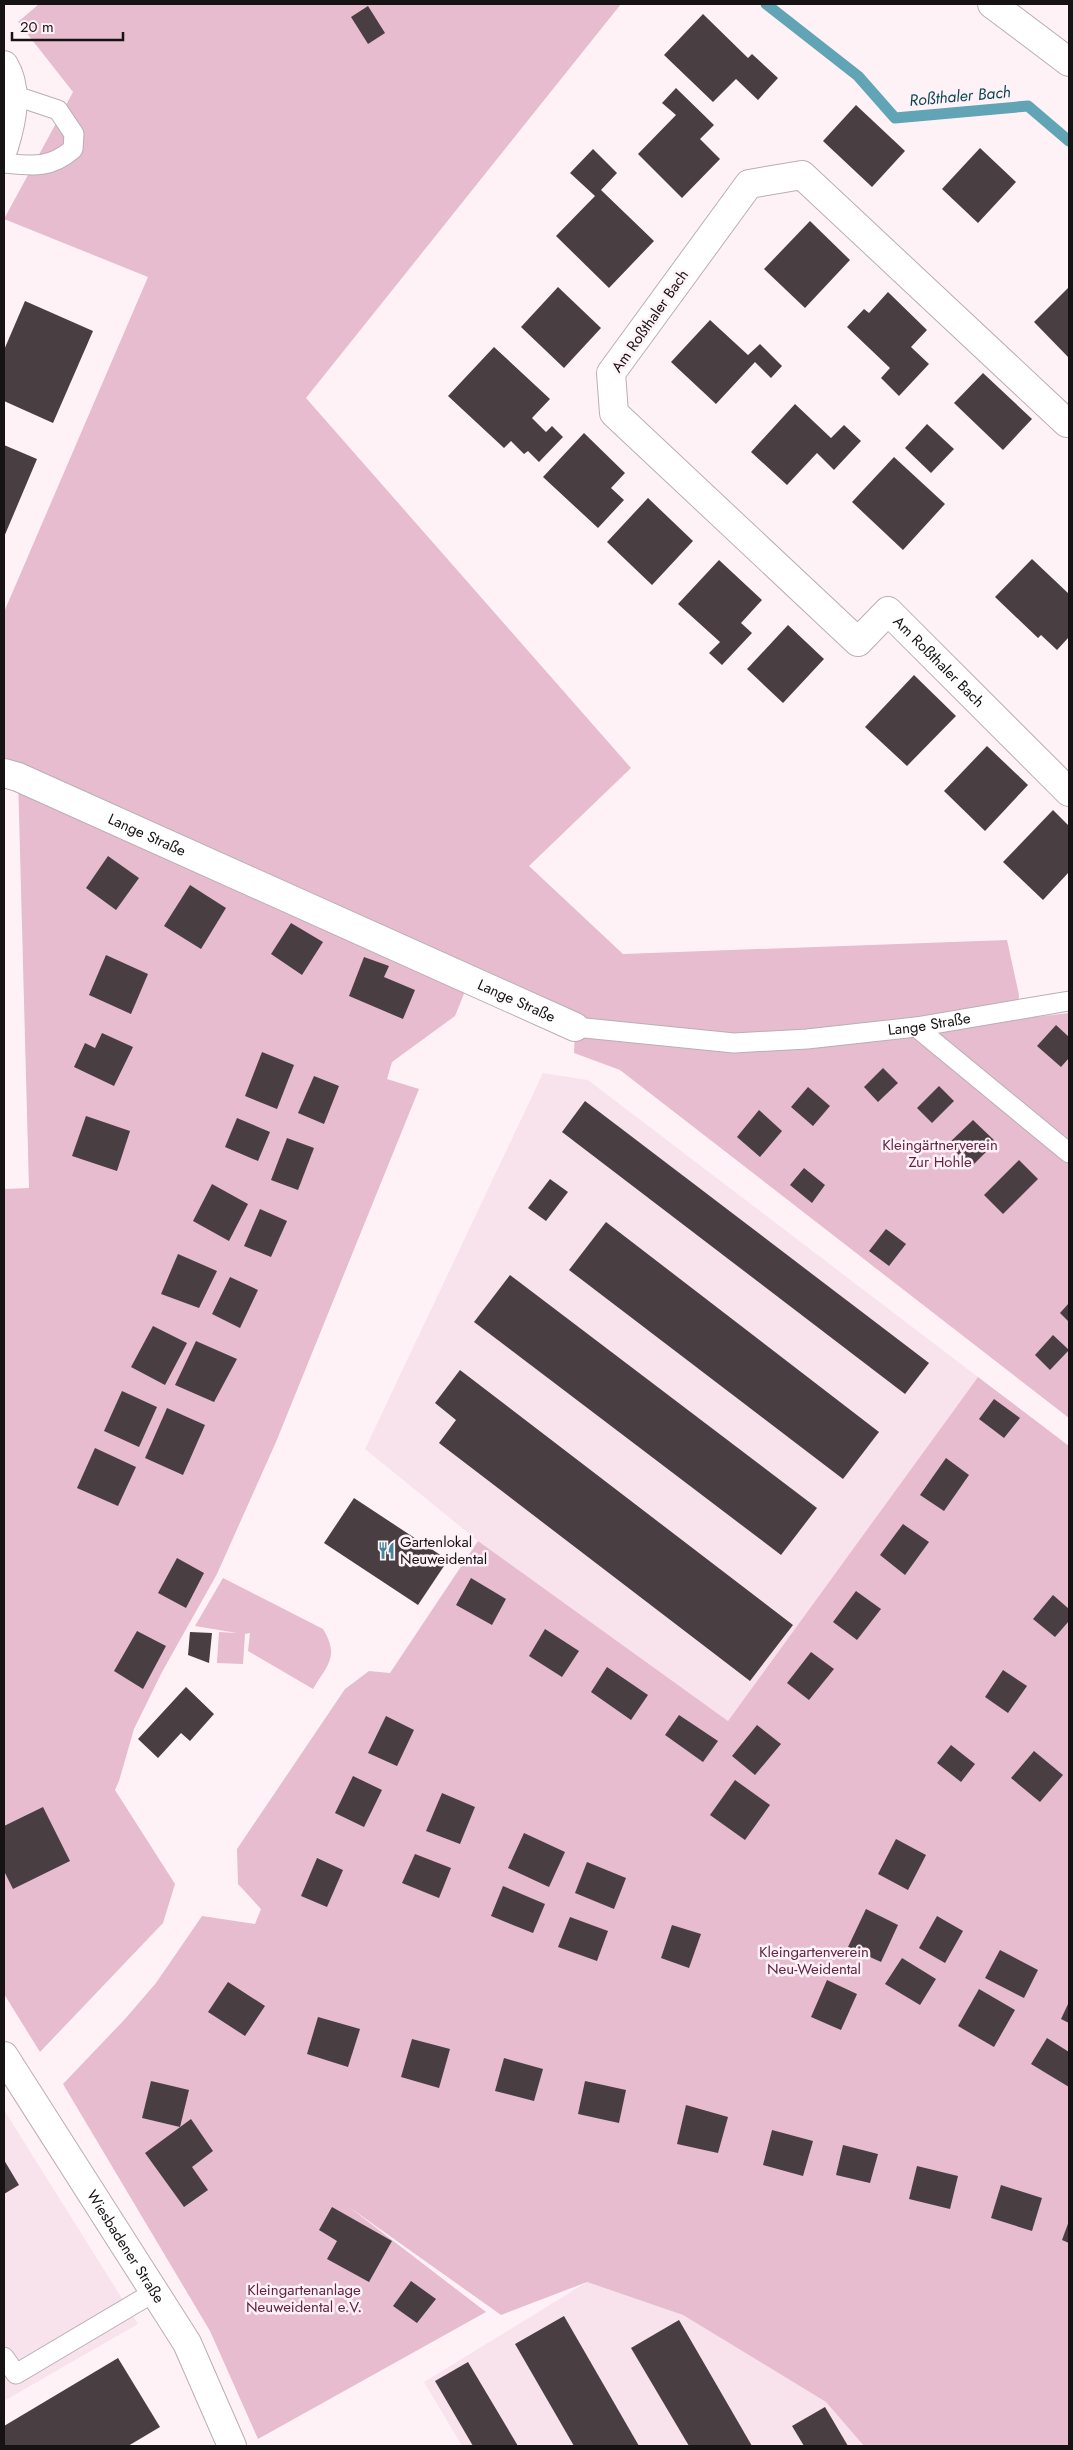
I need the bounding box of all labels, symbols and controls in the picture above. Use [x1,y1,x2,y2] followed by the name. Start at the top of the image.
[12,10,124,42] scale bar
[20,16,54,38] text: 20 m
[908,80,1012,112] water label: Roßthaler Bach
[606,265,694,377] street label: Am Roßthaler Bach
[888,611,989,712] street label: Am Roßthaler Bach
[105,808,190,862] street label: Lange Straße
[474,974,559,1028] street label: Lange Straße
[887,1007,972,1041] street label: Lange Straße
[882,1134,998,1173] park label: Kleingärtnerverein Zur Hohle
[400,1531,487,1570] place label: Gartenlokal Neuweidental
[376,1541,396,1561] restaurant icon: Gartenlokal Neuweidental
[759,1941,869,1980] park label: Kleingartenverein Neu-Weidental
[81,2186,170,2308] street label: Wiesbadener Straße
[246,2279,362,2318] park label: Kleingartenanlage Neuweidental e.V.

